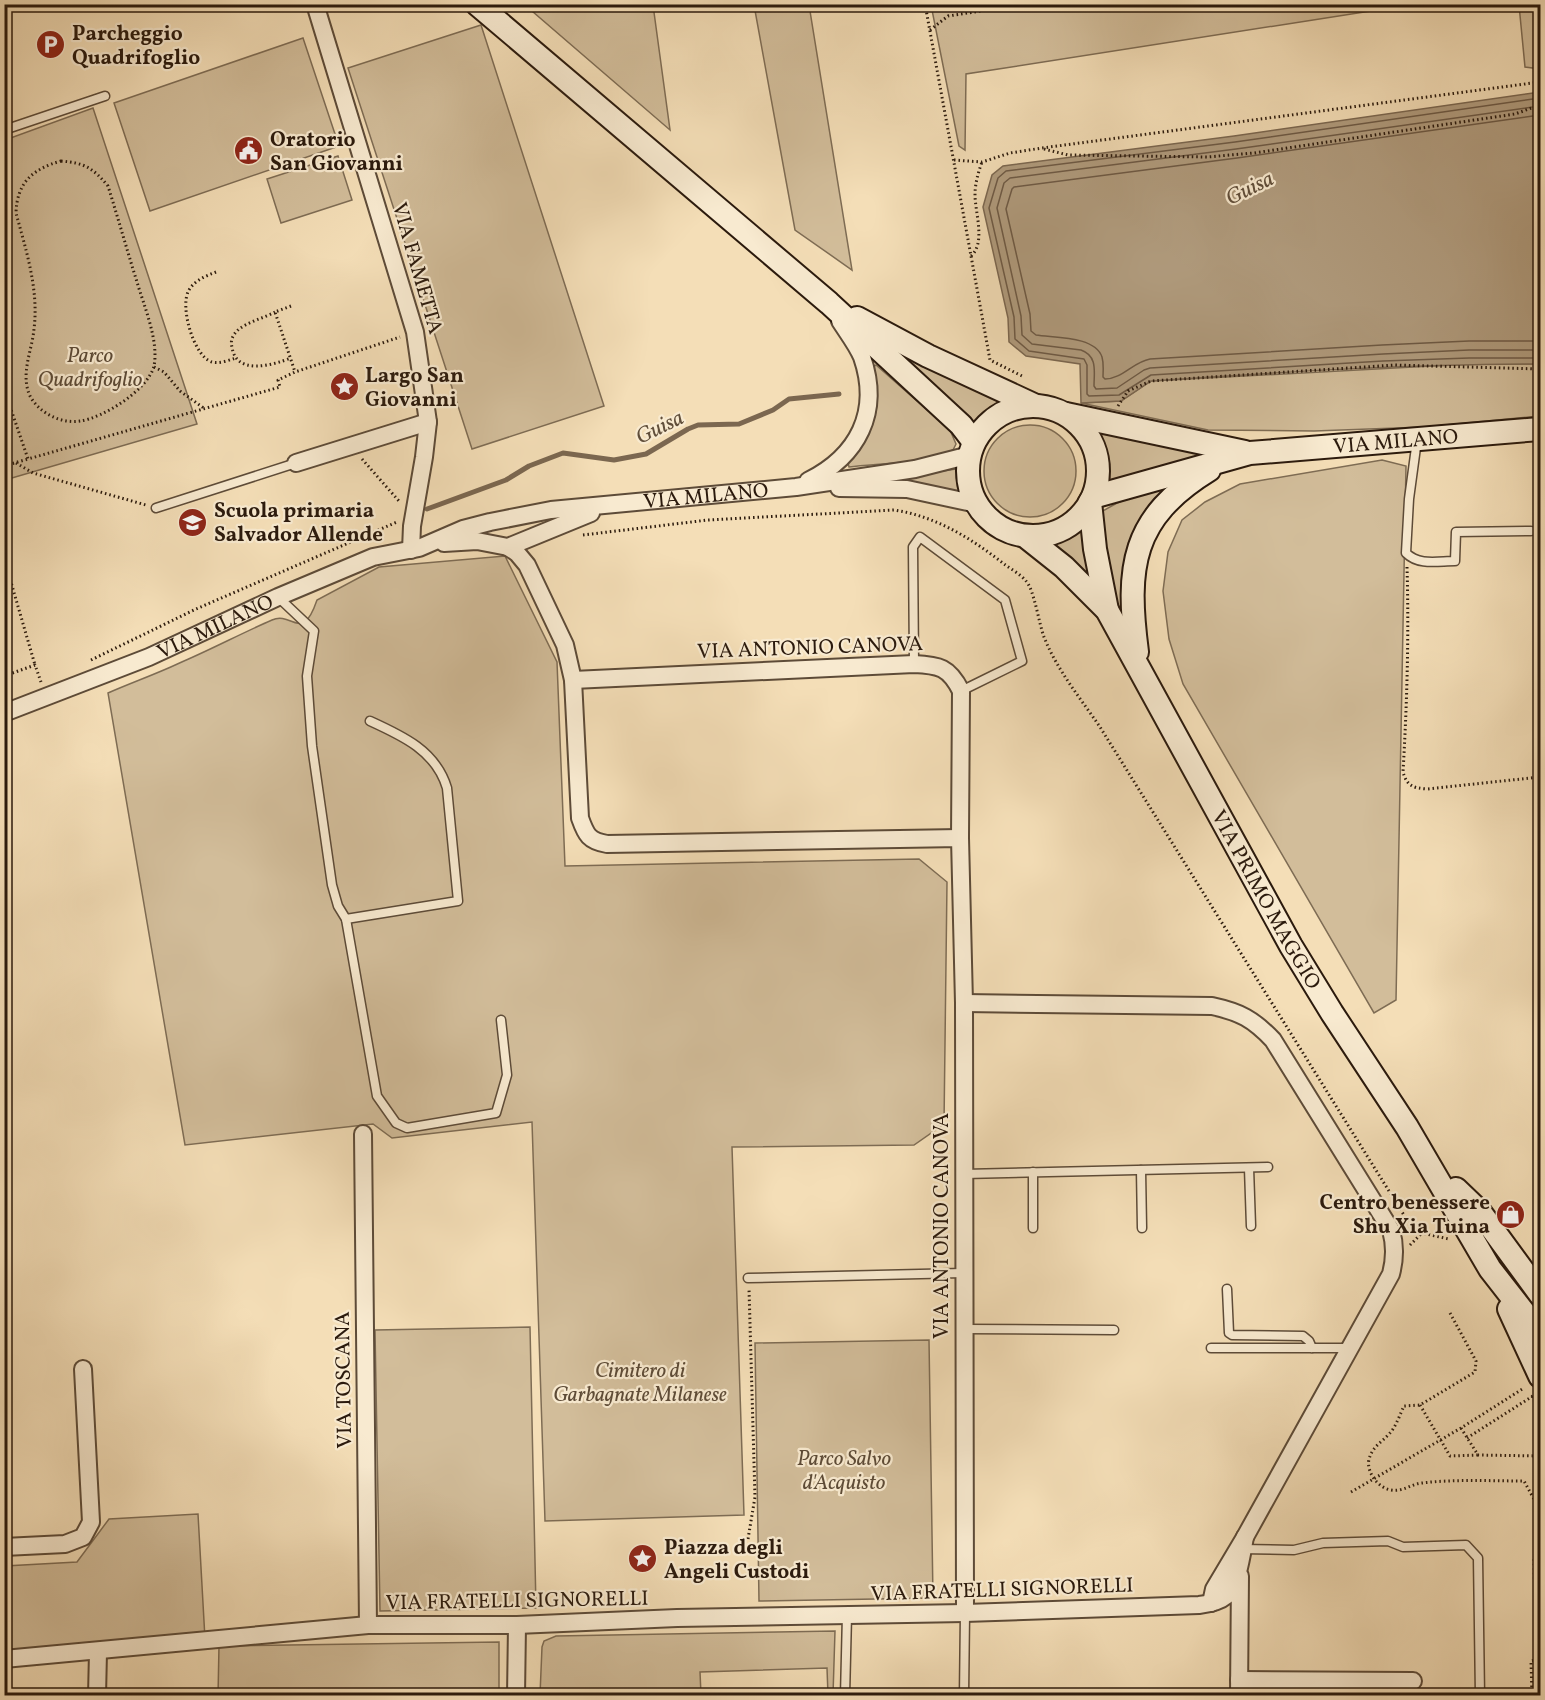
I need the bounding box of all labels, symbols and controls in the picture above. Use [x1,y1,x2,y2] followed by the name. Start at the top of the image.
[72,20,200,73] place label: Parcheggio Quadrifoglio
[35,29,67,61] parking icon: Parcheggio Quadrifoglio
[270,126,403,179] place label: Oratorio San Giovanni
[233,135,265,167] public building icon: Oratorio San Giovanni
[1221,164,1279,214] water label: Guisa
[384,199,449,338] street label: VIA FAMETTA
[38,342,143,395] park label: Parco Quadrifoglio
[365,362,464,415] place label: Largo San Giovanni
[328,371,360,403] place icon: Largo San Giovanni
[631,403,689,453] water label: Guisa
[1332,423,1459,462] street label: VIA MILANO
[642,477,770,517] street label: VIA MILANO
[214,497,383,550] place label: Scuola primaria Salvador Allende
[177,506,209,538] school or university icon: Scuola primaria Salvador Allende
[152,588,278,667] street label: VIA MILANO
[697,630,924,667] street label: VIA ANTONIO CANOVA
[1203,805,1327,995] street label: VIA PRIMO MAGGIO
[928,1113,957,1339] street label: VIA ANTONIO CANOVA
[1320,1189,1490,1242] place label: Centro benessere Shu Xia Tuina
[1495,1198,1527,1230] shop icon: Centro benessere Shu Xia Tuina
[329,1311,360,1449] street label: VIA TOSCANA
[553,1357,727,1410] park label: Cimitero di Garbagnate Milanese
[797,1445,891,1498] park label: Parco Salvo d'Acquisto
[664,1534,809,1587] place label: Piazza degli Angeli Custodi
[627,1543,659,1575] place icon: Piazza degli Angeli Custodi
[870,1571,1134,1610] street label: VIA FRATELLI SIGNORELLI
[385,1585,649,1618] street label: VIA FRATELLI SIGNORELLI

